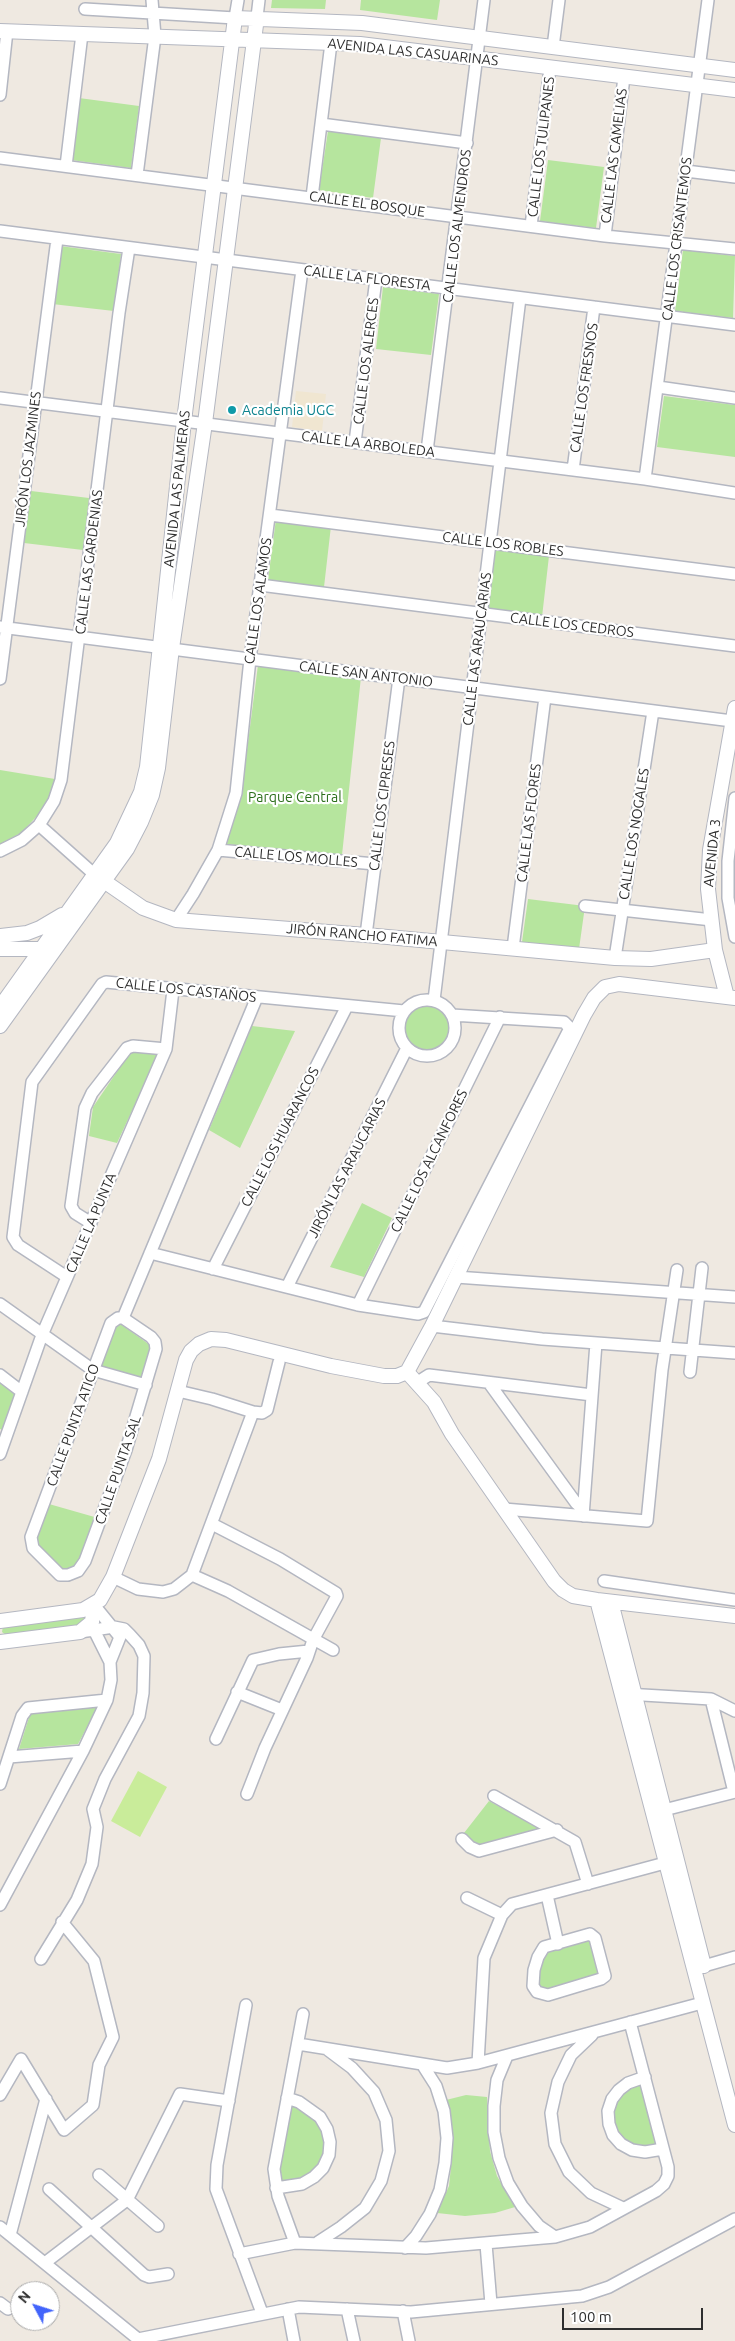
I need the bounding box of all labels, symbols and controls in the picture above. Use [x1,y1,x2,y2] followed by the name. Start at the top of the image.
[327,35,499,69] street label: AVENIDA LAS CASUARINAS
[524,76,558,218] street label: CALLE LOS TULIPANES
[597,87,631,225] street label: CALLE LAS CAMELIAS
[439,148,475,304] street label: CALLE LOS ALMENDROS
[659,156,695,322] street label: CALLE LOS CRISANTEMOS
[308,188,426,220] street label: CALLE EL BOSQUE
[302,262,432,294] street label: CALLE LA FLORESTA
[350,297,382,425] street label: CALLE LOS ALERCES
[567,322,601,454] street label: CALLE LOS FRESNOS
[11,390,45,528] street label: JIRÓN LOS JAZMINES
[242,402,334,418] place label: Academia UGC
[226,404,238,416] marker: Academia UGC
[160,410,194,568] street label: AVENIDA LAS PALMERAS
[300,427,436,461] street label: CALLE LA ARBOLEDA
[72,489,106,635] street label: CALLE LAS GARDENIAS
[441,528,565,560] street label: CALLE LOS ROBLES
[241,537,275,665] street label: CALLE LOS ALAMOS
[459,571,495,727] street label: CALLE LAS ARAUCARIAS
[509,609,635,641] street label: CALLE LOS CEDROS
[298,657,434,691] street label: CALLE SAN ANTONIO
[366,740,398,872] street label: CALLE LOS CIPRESES
[513,763,545,883] street label: CALLE LAS FLORES
[615,767,653,901] street label: CALLE LOS NOGALES
[248,789,342,805] park label: Parque Central
[700,818,724,888] street label: AVENIDA 3
[234,843,358,871] street label: CALLE LOS MOLLES
[286,920,438,950] street label: JIRÓN RANCHO FATIMA
[115,974,257,1006] street label: CALLE LOS CASTAÑOS
[237,1064,323,1210] street label: CALLE LOS HUARANCOS
[387,1087,471,1235] street label: CALLE LOS ALCANFORES
[304,1095,390,1241] street label: JIRÓN LAS ARAUCARIAS
[62,1170,120,1276] street label: CALLE LA PUNTA
[43,1361,103,1489] street label: CALLE PUNTA ATICO
[91,1413,145,1527] street label: CALLE PUNTA SAL
[10,2281,60,2331] north arrow
[15,2288,34,2306] text: N
[565,2298,706,2330] scale bar
[570,2308,612,2325] text: 100 m

